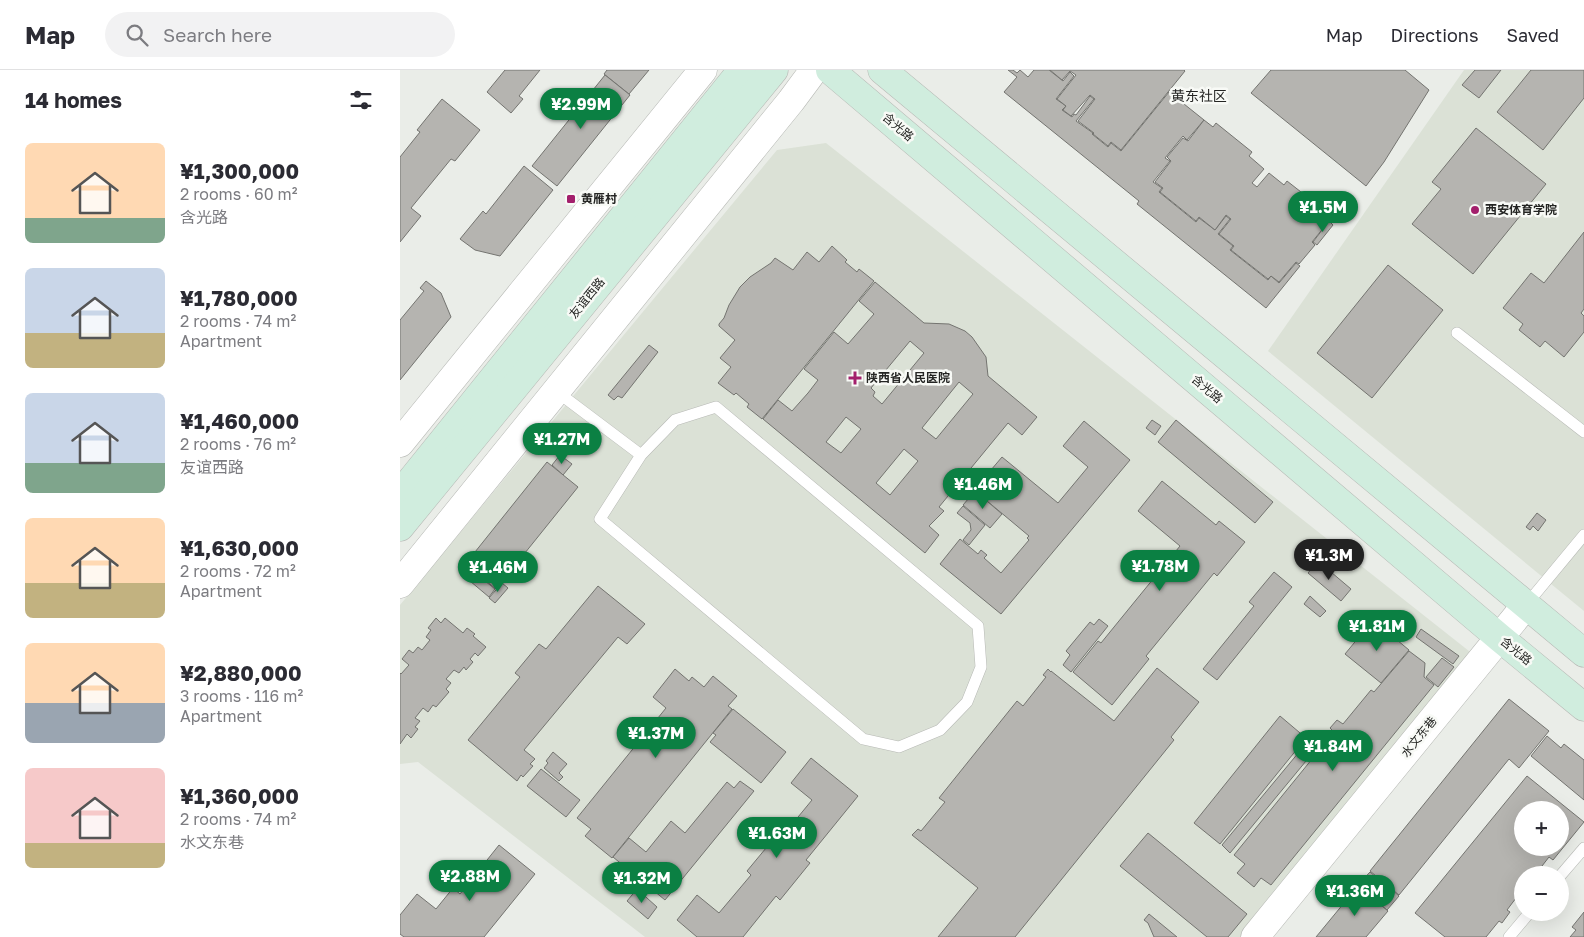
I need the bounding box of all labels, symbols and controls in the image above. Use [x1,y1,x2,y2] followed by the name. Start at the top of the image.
[105,12,455,57] search box
[25,20,75,49] text: Map
[123,21,151,49] icon: search
[163,23,272,46] text: Search here
[1326,24,1362,46] text: Map
[1390,24,1478,46] text: Directions
[1506,24,1559,46] text: Saved
[347,86,375,114] icon: filters
[25,87,122,113] text: 14 homes
[1171,87,1227,104] district label: 黄东社区
[540,88,622,130] pin: ¥2.99M
[551,94,611,114] text: ¥2.99M
[880,109,917,144] street label: 含光路
[180,158,299,184] text: ¥1,300,000
[65,163,125,223] icon: home
[180,184,298,204] text: 2 rooms · 60 m²
[1288,190,1358,233] pin: ¥1.5M
[581,191,617,206] place label: 黄雁村
[565,193,577,205] marker: 黄雁村
[1299,197,1347,217] text: ¥1.5M
[1485,202,1557,217] place label: 西安体育学院
[1469,204,1481,216] marker: 西安体育学院
[180,207,228,227] text: 含光路
[566,274,608,321] street label: 友谊西路
[180,285,298,311] text: ¥1,780,000
[65,288,125,348] icon: home
[180,311,296,331] text: 2 rooms · 74 m²
[180,331,262,351] text: Apartment
[866,370,950,385] place label: 陕西省人民医院
[848,371,862,385] marker: 陕西省人民医院
[1189,371,1226,406] street label: 含光路
[180,408,299,434] text: ¥1,460,000
[65,413,125,473] icon: home
[521,422,603,465] pin: ¥1.27M
[534,429,590,449] text: ¥1.27M
[180,434,296,454] text: 2 rooms · 76 m²
[180,457,244,477] text: 友谊西路
[942,468,1024,510] pin: ¥1.46M
[954,474,1012,494] text: ¥1.46M
[180,535,299,561] text: ¥1,630,000
[65,538,125,598] icon: home
[1294,538,1364,581] pin: ¥1.3M
[1305,545,1353,565] text: ¥1.3M
[457,550,539,593] pin: ¥1.46M
[1119,550,1201,592] pin: ¥1.78M
[1131,556,1189,576] text: ¥1.78M
[469,557,527,577] text: ¥1.46M
[180,561,296,581] text: 2 rooms · 72 m²
[180,581,262,601] text: Apartment
[1336,610,1418,652] pin: ¥1.81M
[1349,616,1405,636] text: ¥1.81M
[1498,633,1535,668] street label: 含光路
[180,660,302,686] text: ¥2,880,000
[65,663,125,723] icon: home
[180,686,303,706] text: 3 rooms · 116 m²
[180,706,262,726] text: Apartment
[1398,713,1440,760] street label: 水文东巷
[615,716,697,759] pin: ¥1.37M
[628,723,684,743] text: ¥1.37M
[1292,730,1374,772] pin: ¥1.84M
[1304,736,1362,756] text: ¥1.84M
[180,783,299,809] text: ¥1,360,000
[65,788,125,848] icon: home
[1514,801,1569,921] map controls
[1514,801,1569,856] button: +
[180,809,296,829] text: 2 rooms · 74 m²
[736,816,818,859] pin: ¥1.63M
[748,823,806,843] text: ¥1.63M
[180,832,244,852] text: 水文东巷
[429,860,511,902] pin: ¥2.88M
[601,862,683,904] pin: ¥1.32M
[440,866,500,886] text: ¥2.88M
[1514,866,1569,921] button: −
[613,868,671,888] text: ¥1.32M
[1314,874,1396,917] pin: ¥1.36M
[1326,881,1384,901] text: ¥1.36M

